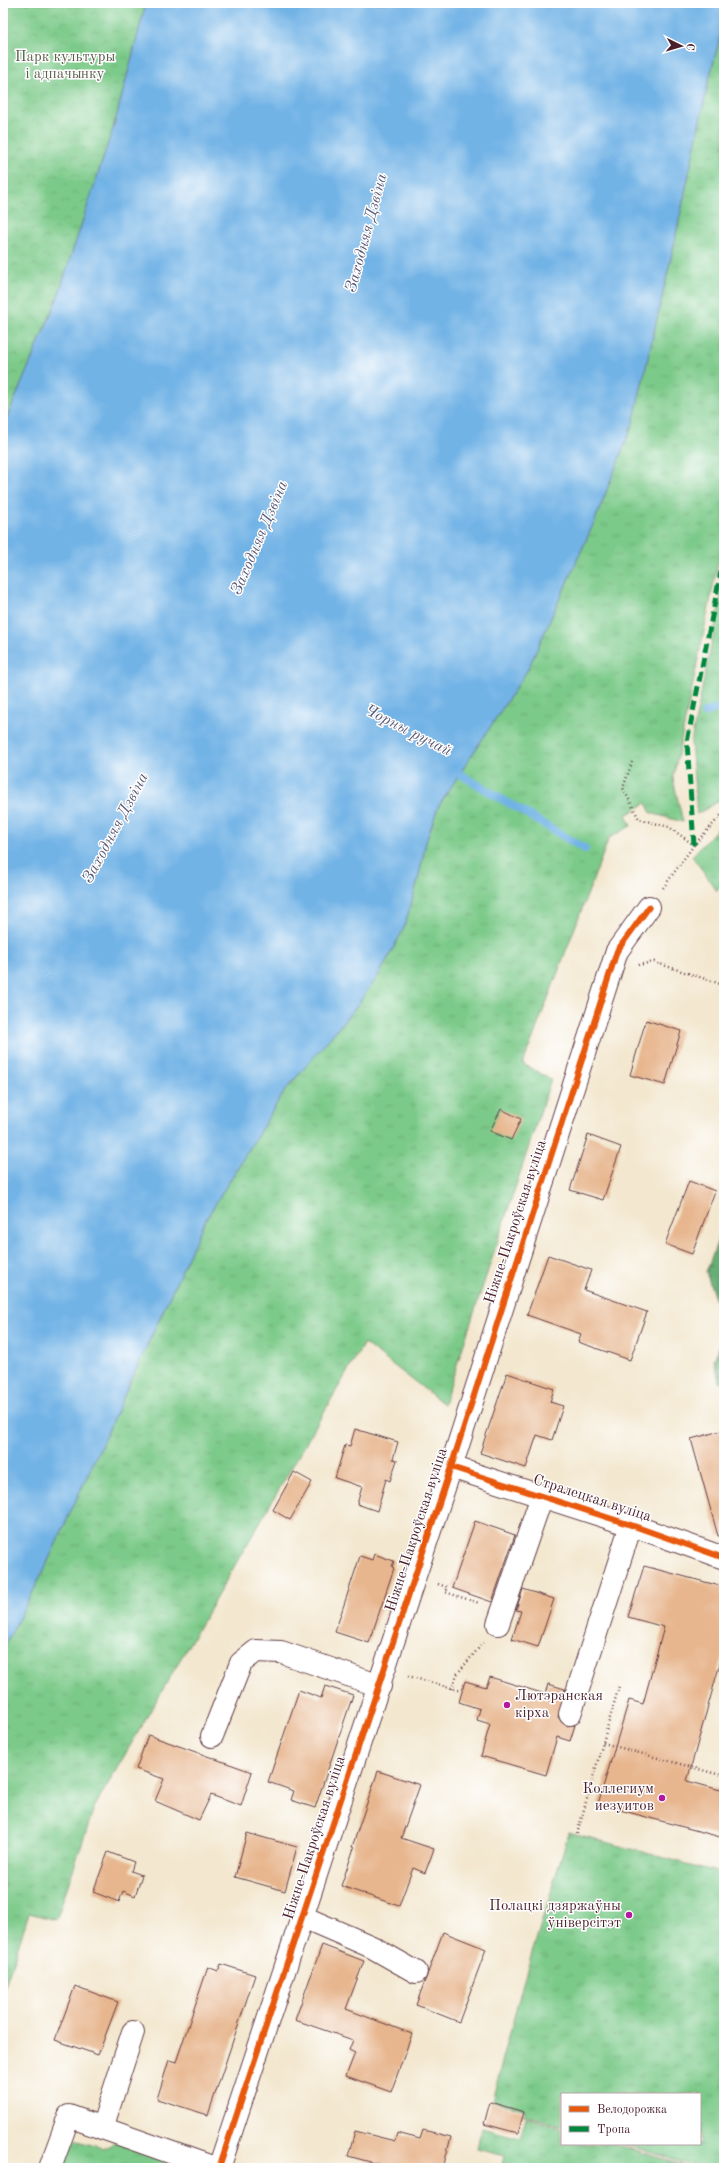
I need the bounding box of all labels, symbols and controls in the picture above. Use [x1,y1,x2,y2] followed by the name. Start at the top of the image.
[661,26,701,66] north arrow
[684,43,695,51] text: С
[15,50,115,82] park label: Парк культуры і адпачынку
[343,171,391,294] water label: Заходняя Дзвіна
[229,478,291,597] water label: Заходняя Дзвіна
[362,702,454,760] water label: Чорны ручай
[80,770,152,886] water label: Заходняя Дзвіна
[482,1138,550,1306] street label: Ніжне-Пакроўская вуліца
[383,1446,451,1614] street label: Ніжне-Пакроўская вуліца
[531,1473,654,1525] street label: Стралецкая вуліца
[515,1689,603,1721] place label: Лютэранская кірха
[502,1700,512,1710] marker: Лютэранская кірха
[281,1754,349,1922] street label: Ніжне-Пакроўская вуліца
[582,1782,654,1814] place label: Коллегиум иезуитов
[657,1793,667,1803] marker: Коллегиум иезуитов
[489,1899,621,1931] place label: Полацкі дзяржаўны ўніверсітэт
[624,1910,634,1920] marker: Полацкі дзяржаўны ўніверсітэт
[561,2093,701,2145] legend
[597,2104,667,2116] text: Велодорожка
[597,2124,630,2136] text: Тропа

